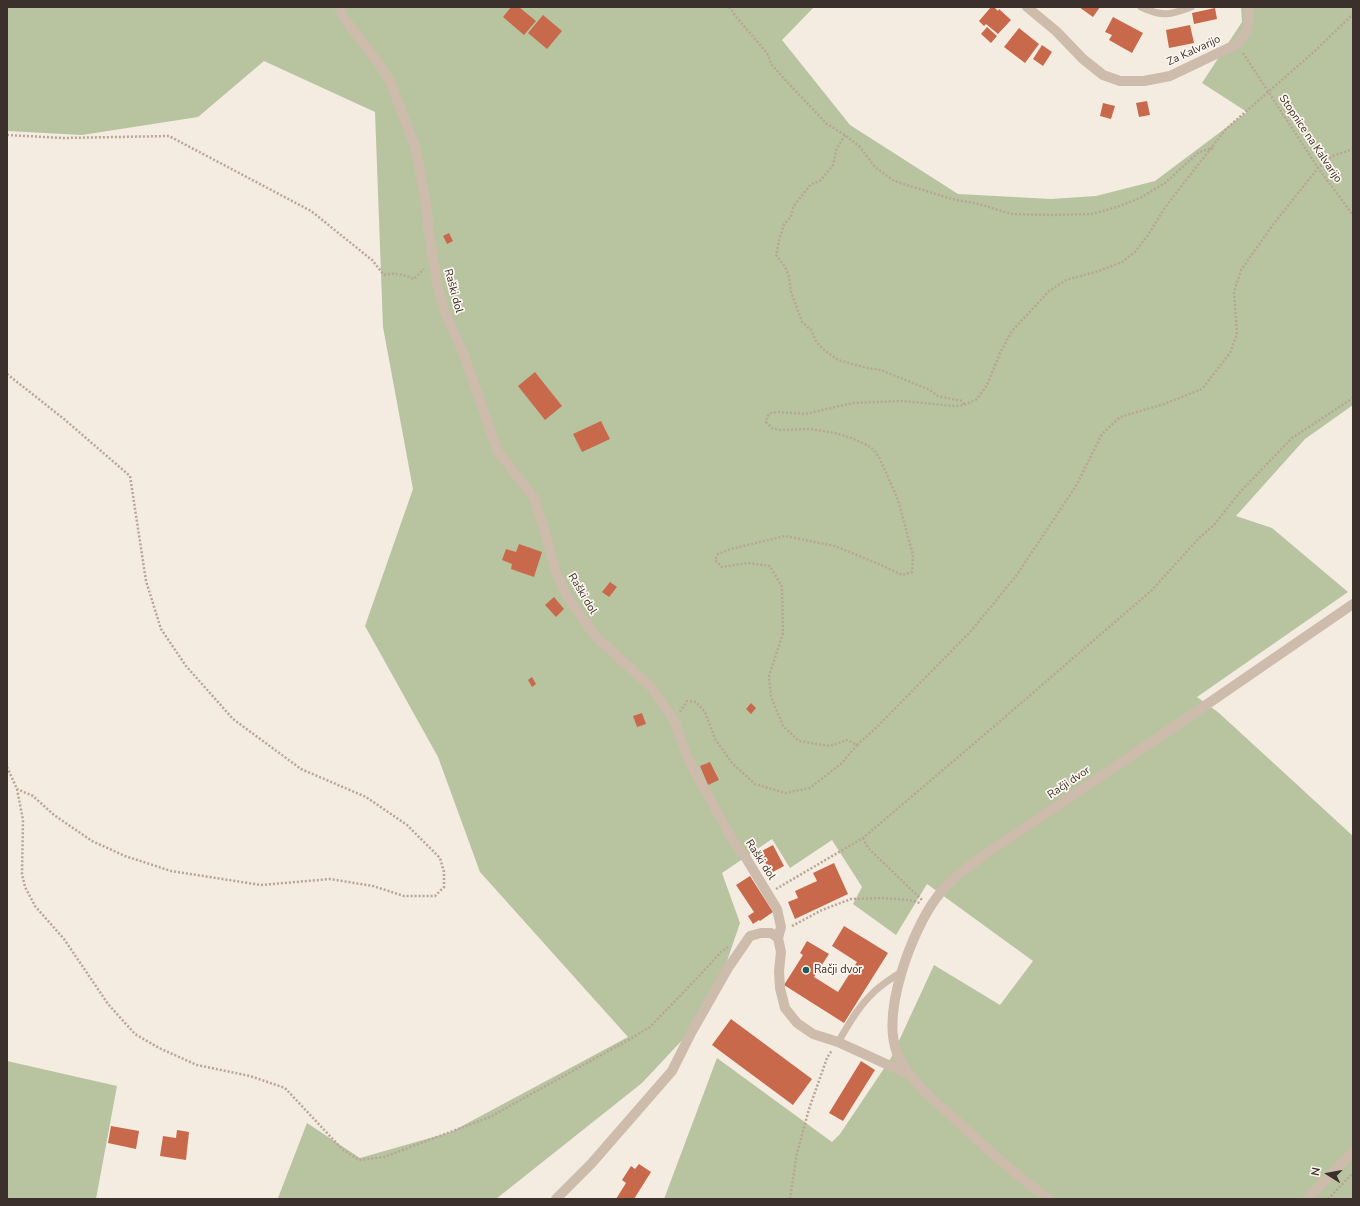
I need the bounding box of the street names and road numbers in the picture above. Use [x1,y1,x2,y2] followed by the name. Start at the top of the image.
[1165,33,1223,69] street label: Za Kalvarijo
[1276,93,1344,185] street label: Stopnice na Kalvarijo
[441,267,465,315] street label: Raški dol
[565,571,599,617] street label: Raški dol
[1045,764,1093,802] street label: Račji dvor
[742,837,778,883] street label: Raški dol

